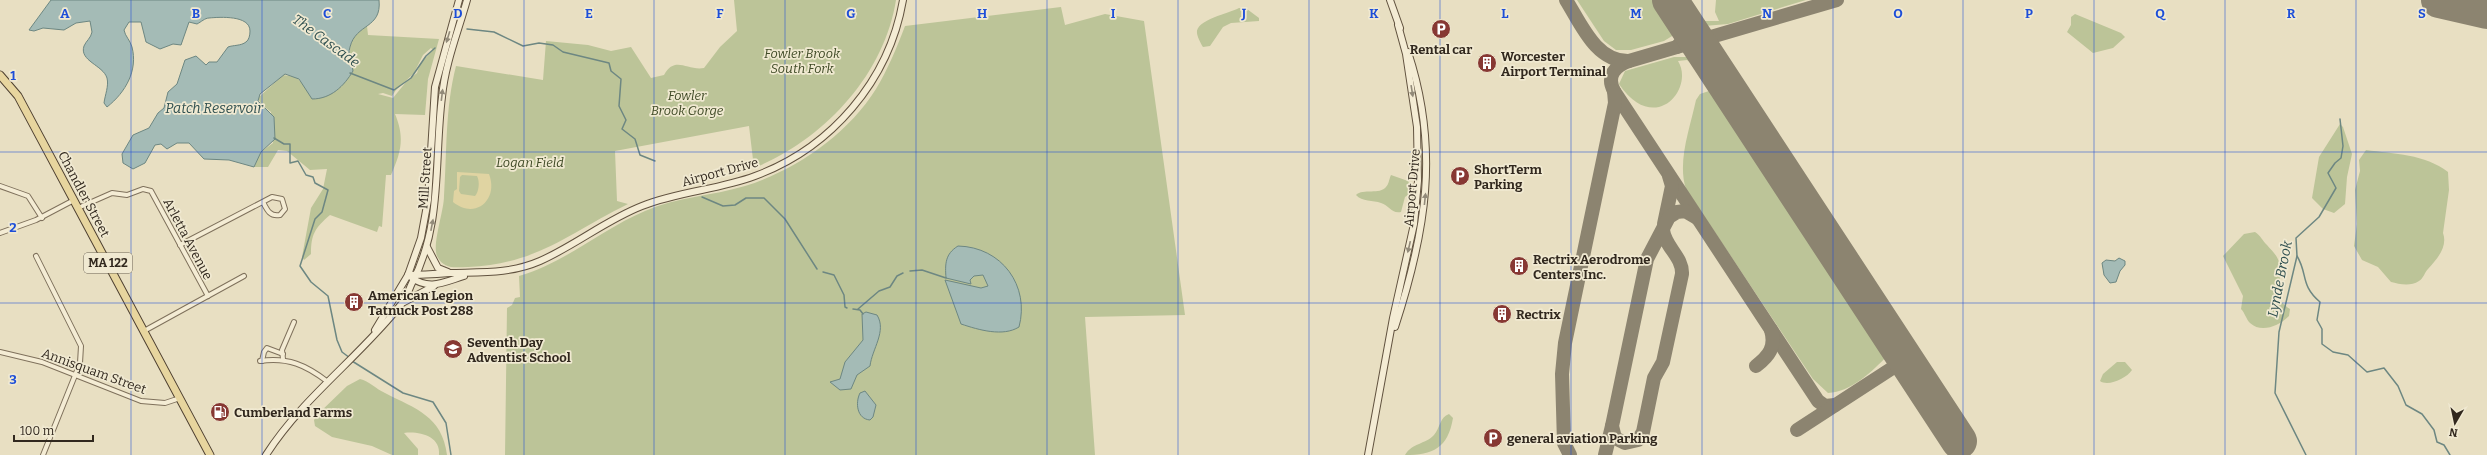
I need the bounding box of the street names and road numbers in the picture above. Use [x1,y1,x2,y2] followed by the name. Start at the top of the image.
[415,146,435,210] street label: Mill Street
[1401,148,1423,228] street label: Airport Drive
[55,149,113,240] street label: Chandler Street
[680,155,760,189] street label: Airport Drive
[160,196,216,282] street label: Arletta Avenue
[84,253,132,273] road number: MA 122
[40,345,148,397] street label: Annisquam Street

